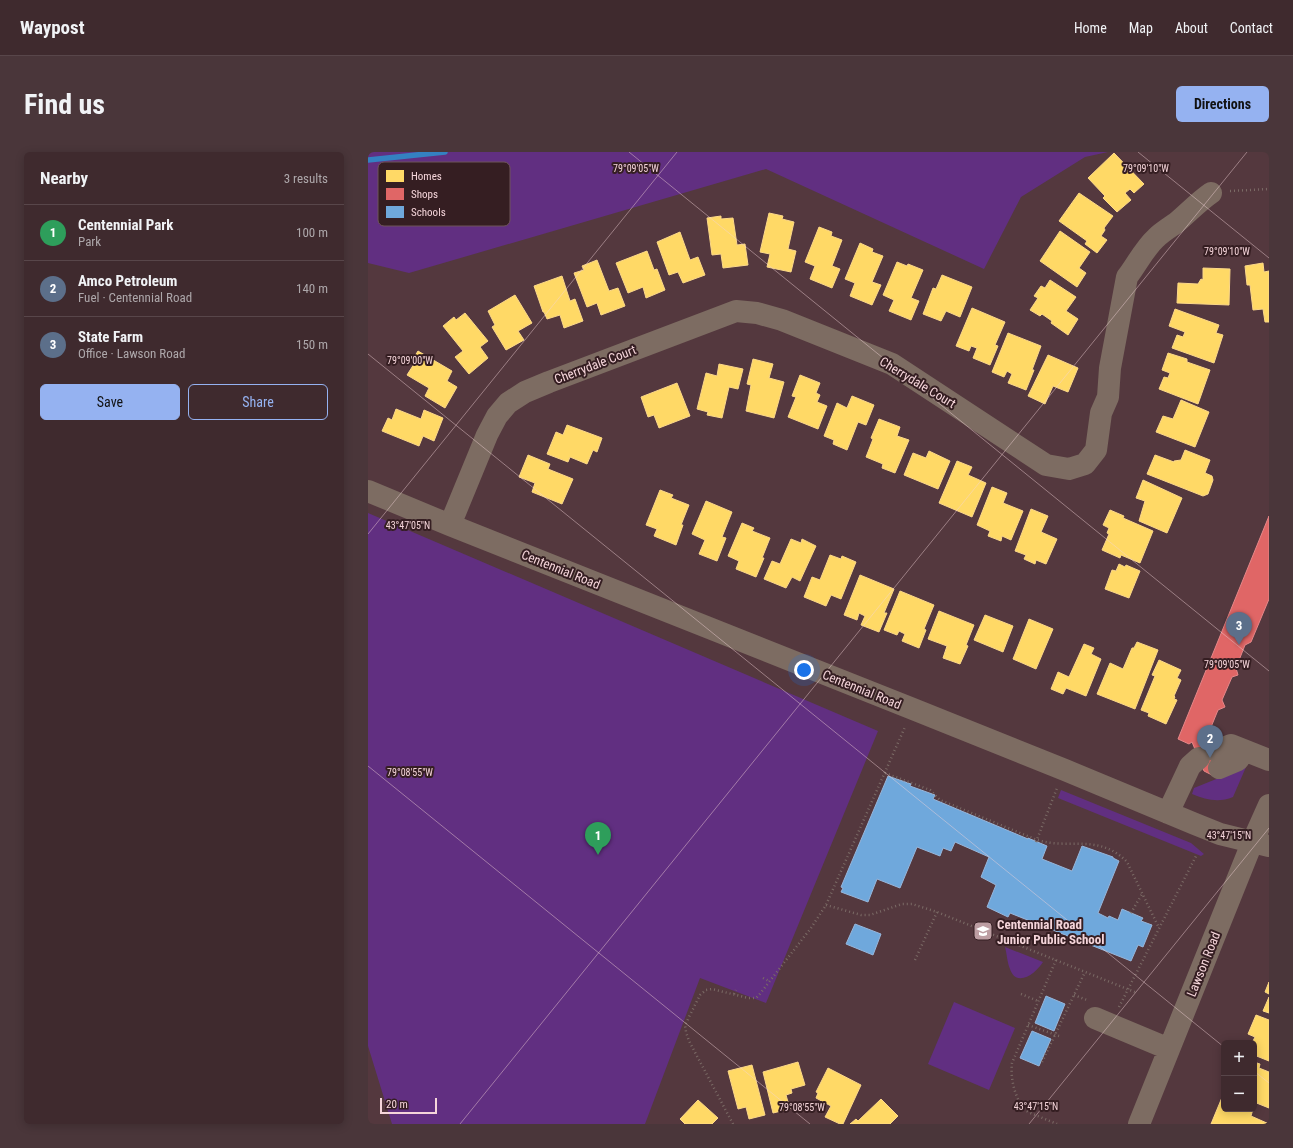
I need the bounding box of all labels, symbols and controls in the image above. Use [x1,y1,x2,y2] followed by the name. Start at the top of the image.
[20,16,85,39] text: Waypost
[1074,20,1107,36] text: Home
[1129,20,1153,36] text: Map
[1175,20,1208,36] text: About
[1230,20,1273,36] text: Contact
[1176,86,1269,122] button: Directions
[24,88,105,121] text: Find us
[378,162,510,226] legend
[613,163,659,174] text: 79°09'05"W
[1123,163,1169,174] text: 79°09'10"W
[40,168,88,188] text: Nearby
[411,170,442,183] text: Homes
[284,171,328,186] text: 3 results
[411,188,438,201] text: Shops
[411,206,446,219] text: Schools
[78,216,173,234] text: Centennial Park
[50,225,56,240] text: 1
[296,225,328,240] text: 100 m
[78,234,101,249] text: Park
[1204,246,1250,257] text: 79°09'10"W
[78,272,177,290] text: Amco Petroleum
[50,281,56,296] text: 2
[296,281,328,296] text: 140 m
[78,290,192,305] text: Fuel · Centennial Road
[78,328,143,346] text: State Farm
[50,337,56,352] text: 3
[296,337,328,352] text: 150 m
[552,342,638,387] street label: Cherrydale Court
[78,346,185,361] text: Office · Lawson Road
[877,354,959,411] street label: Cherrydale Court
[387,355,433,366] text: 79°09'00"W
[40,384,180,420] button: Save
[188,384,328,420] button: Share
[386,520,430,531] text: 43°47'05"N
[519,547,602,592] street label: Centennial Road
[1226,612,1252,645] pin: 3
[1204,659,1250,670] text: 79°09'05"W
[794,660,814,680] your location
[820,667,903,712] street label: Centennial Road
[1197,725,1223,758] pin: 2
[387,767,433,778] text: 79°08'55"W
[585,822,611,855] pin: 1
[1207,830,1251,841] text: 43°47'15"N
[997,917,1105,947] place label: Centennial Road Junior Public School
[972,920,994,942] school or university icon: Centennial Road Junior Public School
[1184,930,1223,999] street label: Lawson Road
[1221,1040,1257,1112] map controls
[1221,1040,1257,1076] button: +
[1221,1076,1257,1112] button: −
[380,1096,437,1115] scale bar
[386,1098,408,1111] text: 20 m
[1014,1101,1058,1112] text: 43°47'15"N
[779,1102,825,1113] text: 79°08'55"W

